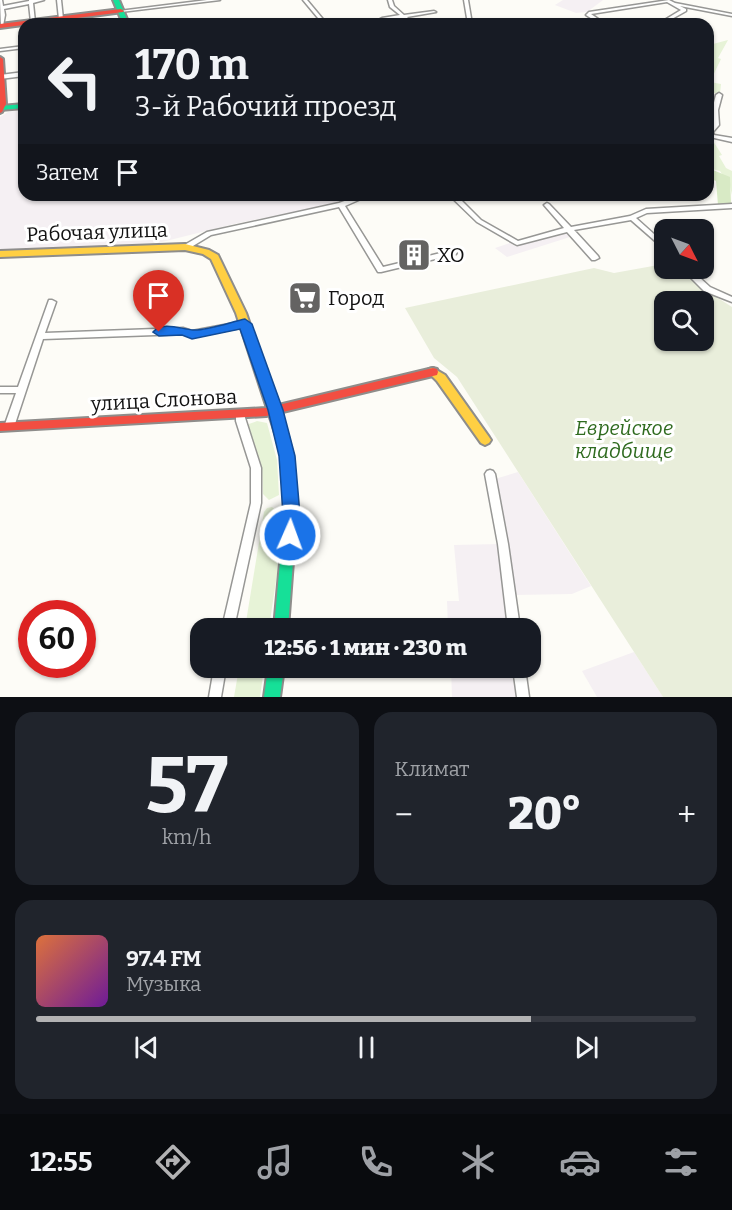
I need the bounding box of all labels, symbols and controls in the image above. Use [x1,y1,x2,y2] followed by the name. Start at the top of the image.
[135,40,249,90] text: 170 m
[36,42,114,120] icon: left
[135,91,396,123] text: 3-й Рабочий проезд
[111,156,144,189] icon: arrive
[36,159,99,186] text: Затем
[26,218,168,246] street label: Рабочая улица
[654,219,714,279] north arrow
[654,219,714,351] map controls
[396,237,432,273] building icon: ХО
[437,243,465,267] place label: ХО
[133,270,184,332] pin
[142,279,175,312] icon: arrive
[287,280,323,316] supermarket icon: Город
[328,286,384,310] place label: Город
[654,291,714,351] button: search
[89,384,238,416] street label: улица Слонова
[575,416,673,463] park label: Еврейское кладбище
[258,503,322,567] position arrow
[18,600,96,678] speed limit sign: 60
[264,634,467,661] text: 12:56 · 1 мин · 230 m
[145,739,228,833] text: 57
[395,757,469,781] text: Климат
[508,787,582,841] text: 20°
[395,795,413,835] text: −
[677,795,696,835] text: +
[162,825,212,849] text: km/h
[126,945,202,972] text: 97.4 FM
[126,972,201,996] text: Музыка
[130,1031,163,1064] icon: previous
[350,1031,383,1064] icon: pause
[570,1031,603,1064] icon: next
[152,1141,194,1183] icon: directions
[254,1141,296,1183] icon: music
[355,1141,397,1183] icon: phone
[457,1141,499,1183] icon: climate
[559,1141,601,1183] icon: car
[660,1141,702,1183] icon: filters
[30,1146,93,1178] text: 12:55

